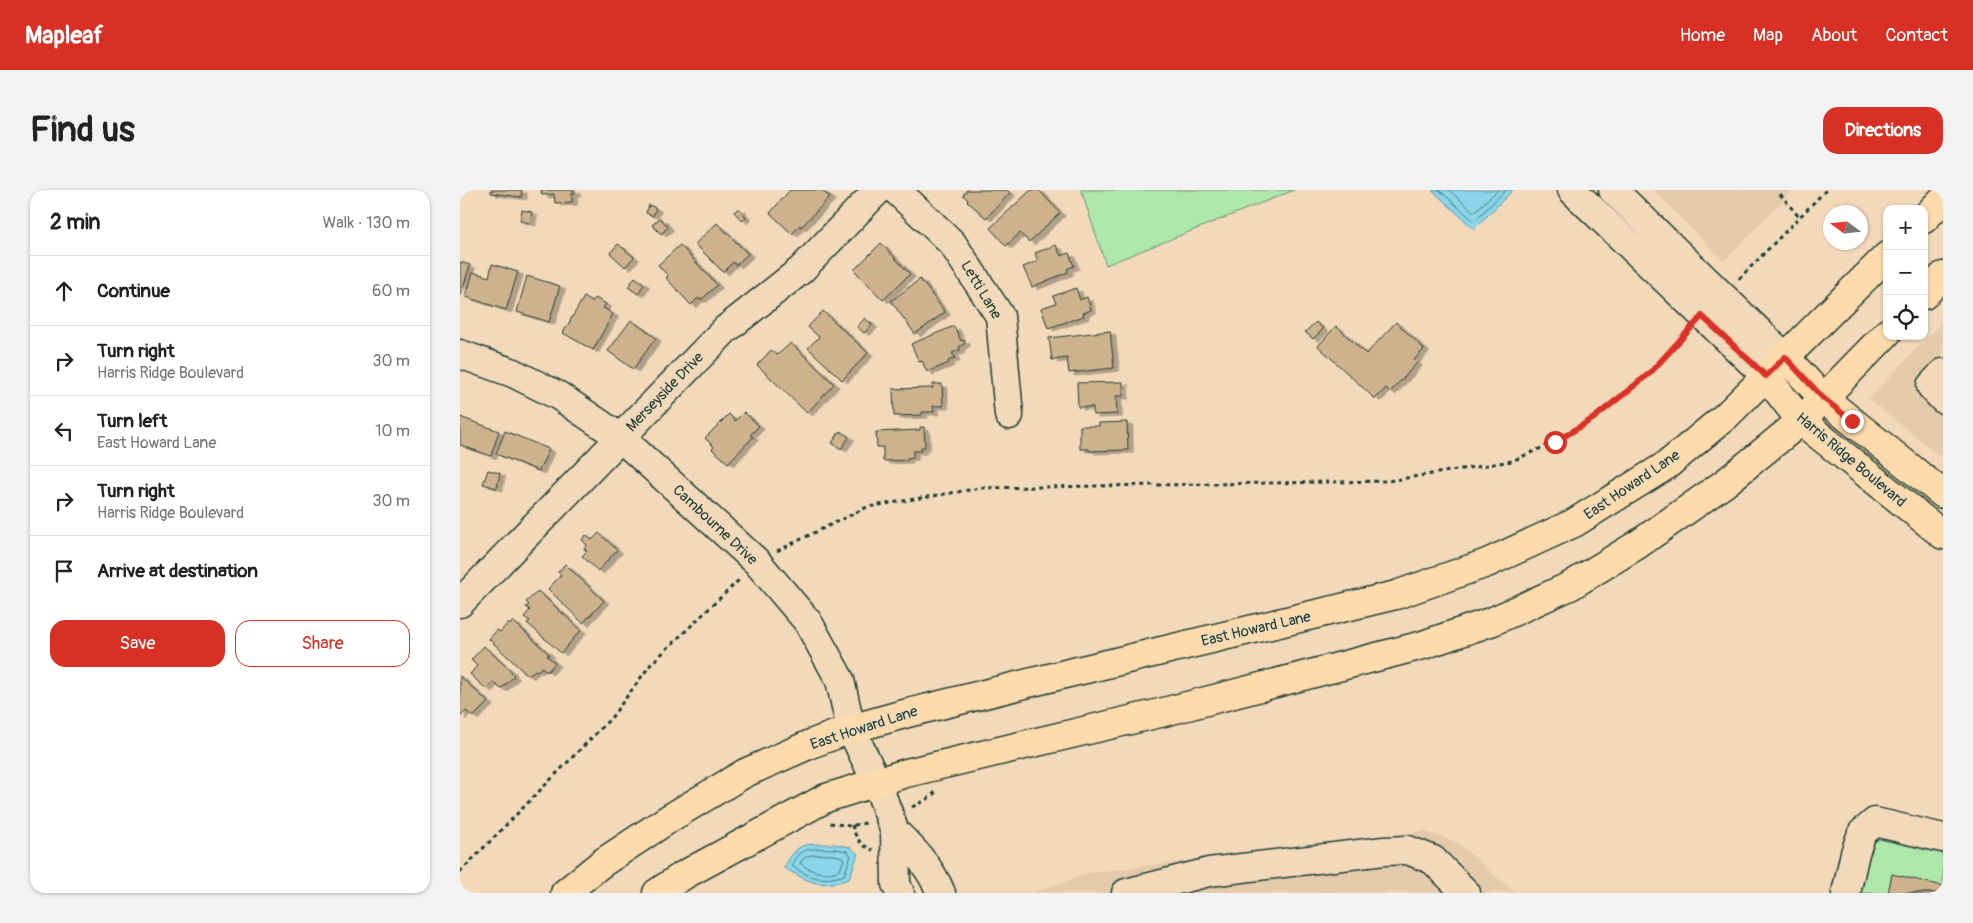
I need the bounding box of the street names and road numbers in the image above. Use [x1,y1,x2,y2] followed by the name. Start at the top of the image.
[956,257,1006,323] street label: Letti Lane
[622,348,708,436] street label: Merseyside Drive
[1792,408,1910,512] street label: Harris Ridge Boulevard
[1580,446,1684,524] street label: East Howard Lane
[669,481,762,570] street label: Cambourne Drive
[1199,607,1313,651] street label: East Howard Lane
[808,702,921,754] street label: East Howard Lane

